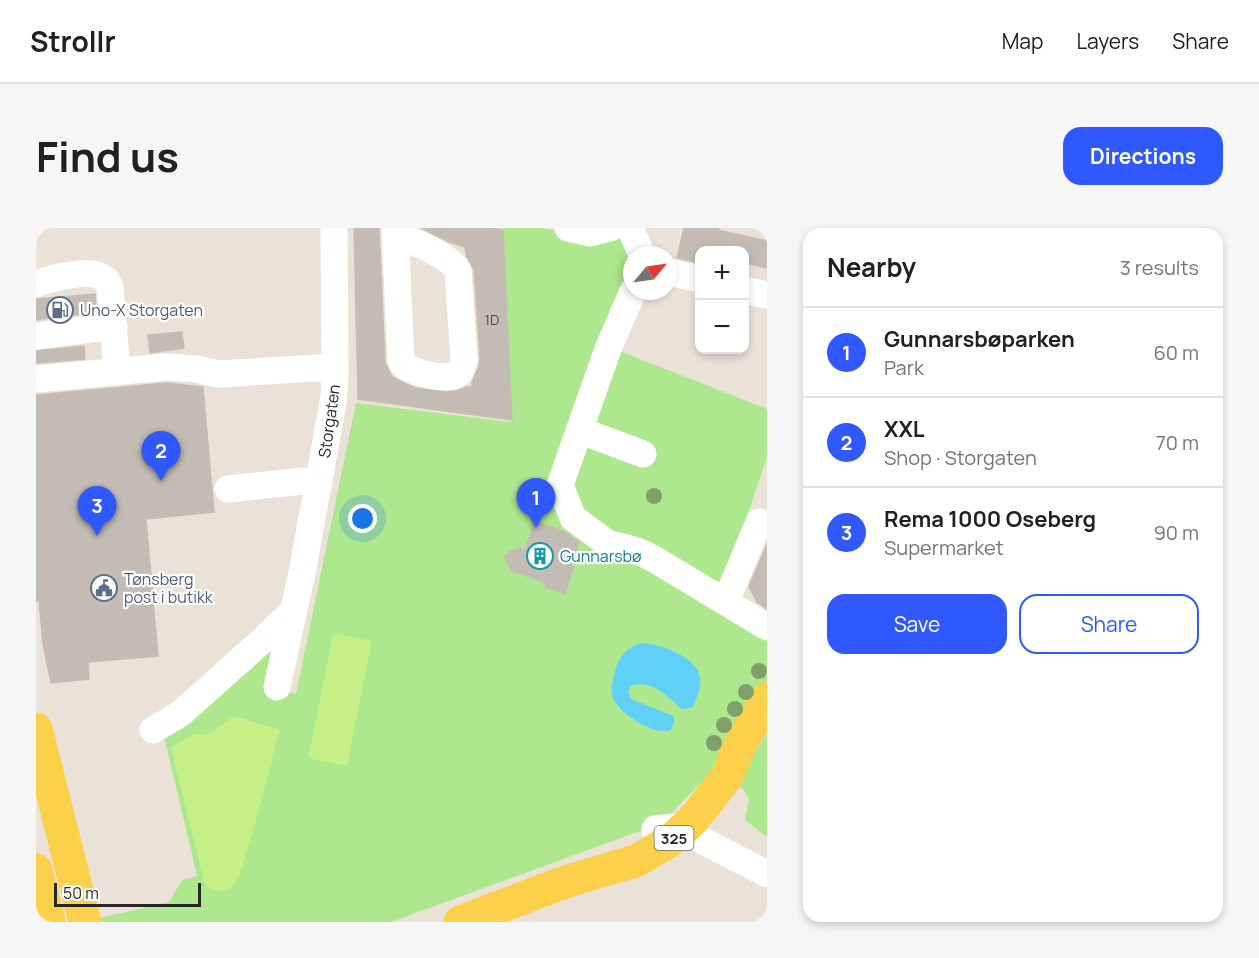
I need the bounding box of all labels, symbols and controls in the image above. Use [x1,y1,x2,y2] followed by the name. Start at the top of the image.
[30,22,116,60] text: Strollr
[1002,27,1043,55] text: Map
[1076,27,1139,55] text: Layers
[1172,27,1229,55] text: Share
[36,127,179,185] text: Find us
[1063,127,1223,185] button: Directions
[623,246,677,300] north arrow
[695,246,749,354] map controls
[695,246,749,300] button: +
[827,249,916,285] text: Nearby
[1120,254,1199,281] text: 3 results
[45,295,75,325] fuel station icon: Uno-X Storgaten
[80,299,203,321] place label: Uno-X Storgaten
[695,300,749,354] button: −
[485,310,499,329] house number: 1D
[884,324,1075,354] text: Gunnarsbøparken
[842,339,851,366] text: 1
[1153,339,1199,366] text: 60 m
[884,354,924,381] text: Park
[313,383,345,459] street label: Storgaten
[884,414,925,444] text: XXL
[841,429,852,456] text: 2
[1156,429,1199,456] text: 70 m
[142,432,180,481] pin: 2
[884,444,1037,471] text: Shop · Storgaten
[516,478,556,528] pin: 1
[78,486,116,536] pin: 3
[348,504,377,533] your location
[884,504,1096,534] text: Rema 1000 Oseberg
[841,519,852,546] text: 3
[1153,519,1199,546] text: 90 m
[884,534,1004,561] text: Supermarket
[525,541,555,571] building icon: Gunnarsbø
[560,545,642,567] place label: Gunnarsbø
[124,568,214,608] place label: Tønsberg post i butikk
[89,573,119,603] public building icon: Tønsberg post i butikk
[827,594,1007,654] button: Save
[1019,594,1199,654] button: Share
[654,826,694,850] road number: 325
[54,880,201,908] scale bar
[63,882,99,904] text: 50 m

